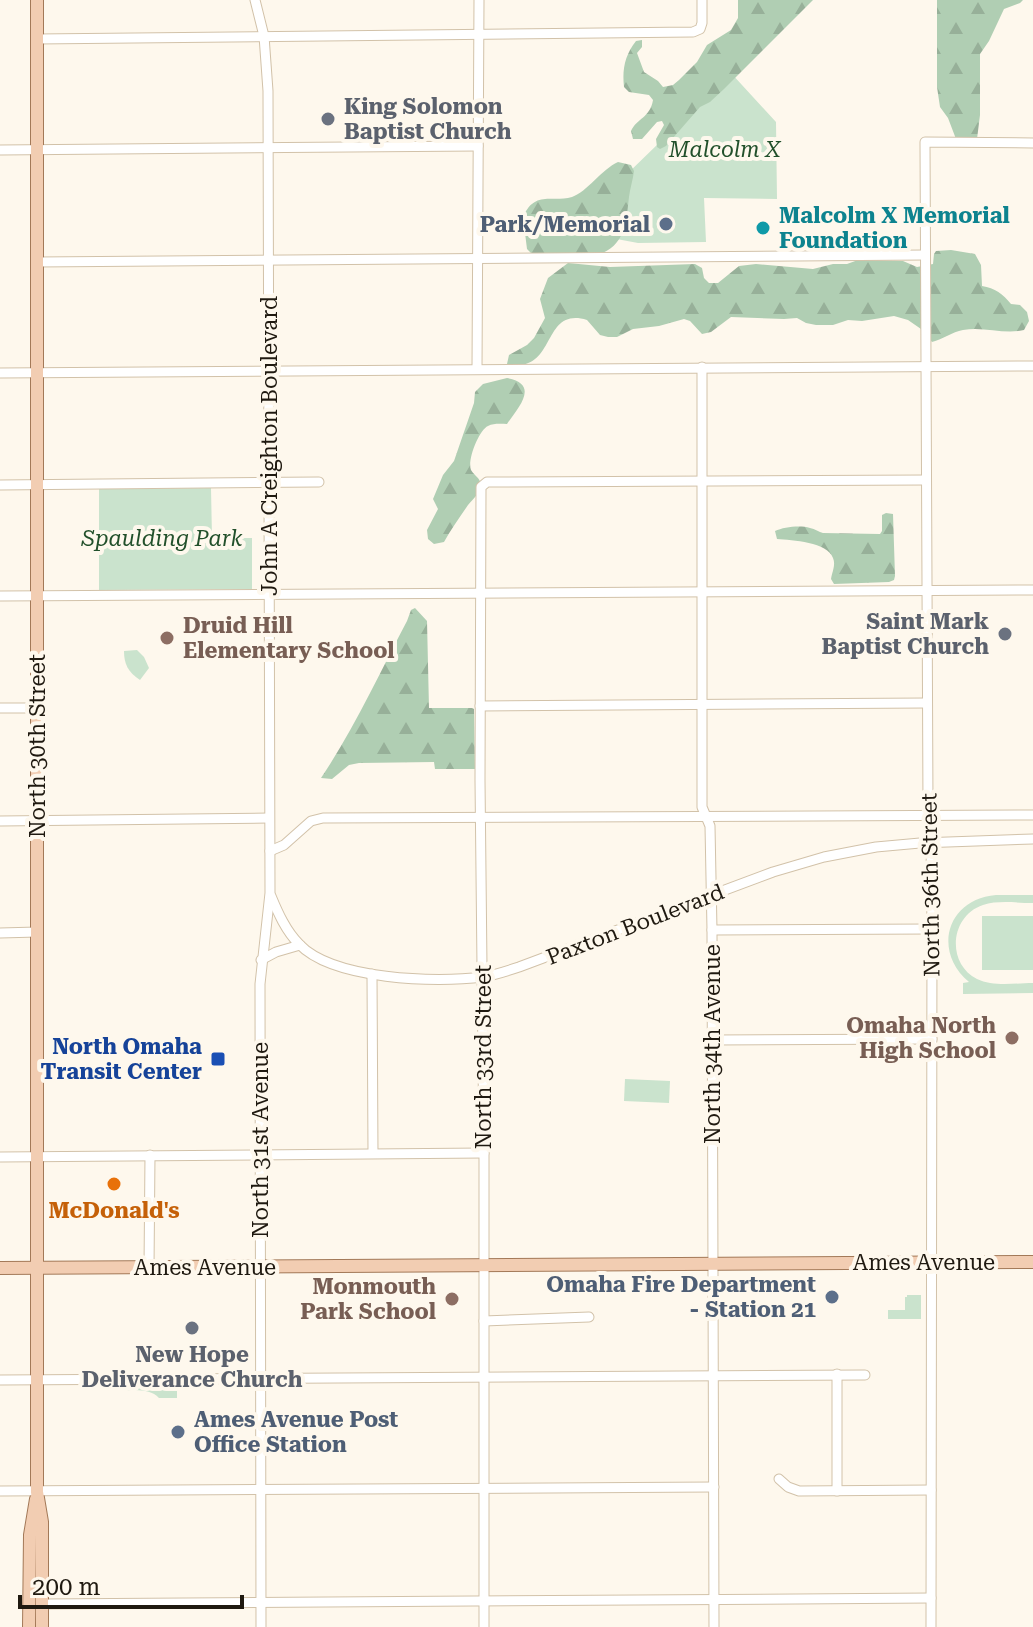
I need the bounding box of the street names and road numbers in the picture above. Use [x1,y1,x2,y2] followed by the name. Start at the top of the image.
[257,296,282,596] street label: John A Creighton Boulevard
[25,654,50,838] street label: North 30th Street
[916,793,945,977] street label: North 36th Street
[543,879,728,970] street label: Paxton Boulevard
[700,944,725,1144] street label: North 34th Avenue
[471,965,496,1149] street label: North 33rd Street
[248,1042,273,1238] street label: North 31st Avenue
[853,1250,995,1275] street label: Ames Avenue
[134,1255,276,1280] street label: Ames Avenue

